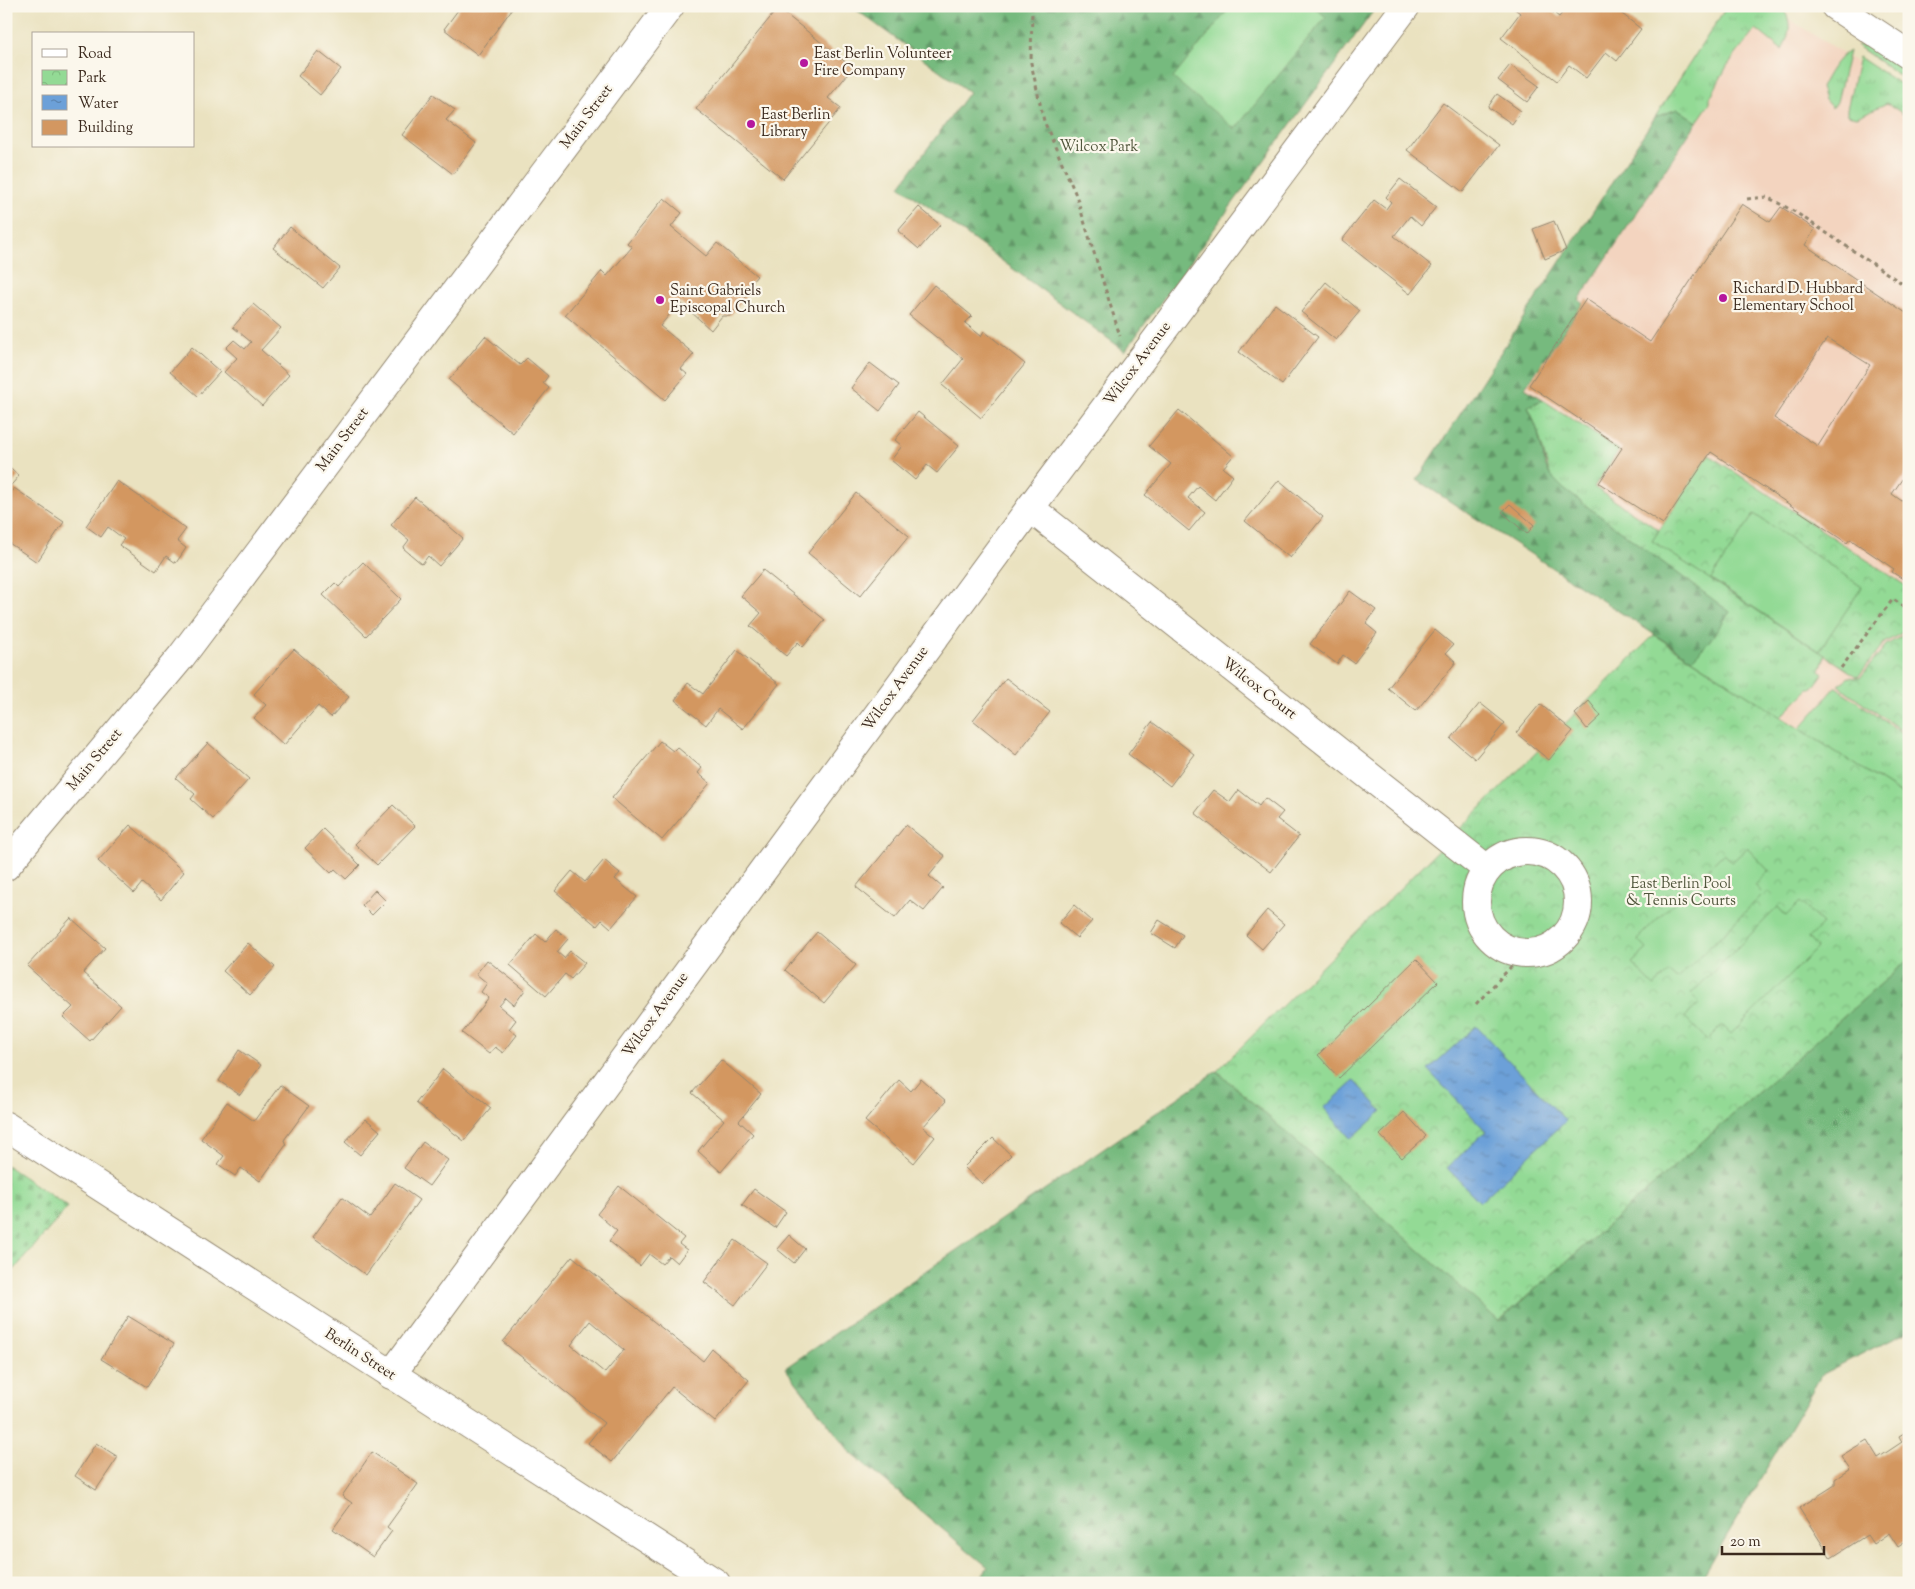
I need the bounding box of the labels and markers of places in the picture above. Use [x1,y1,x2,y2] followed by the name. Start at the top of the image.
[814,44,952,82] place label: East Berlin Volunteer Fire Company
[798,57,810,69] marker: East Berlin Volunteer Fire Company
[761,105,831,143] place label: East Berlin Library
[745,118,757,130] marker: East Berlin Library
[1733,279,1864,317] place label: Richard D. Hubbard Elementary School
[670,281,786,319] place label: Saint Gabriels Episcopal Church
[1717,292,1729,304] marker: Richard D. Hubbard Elementary School
[654,294,666,306] marker: Saint Gabriels Episcopal Church

